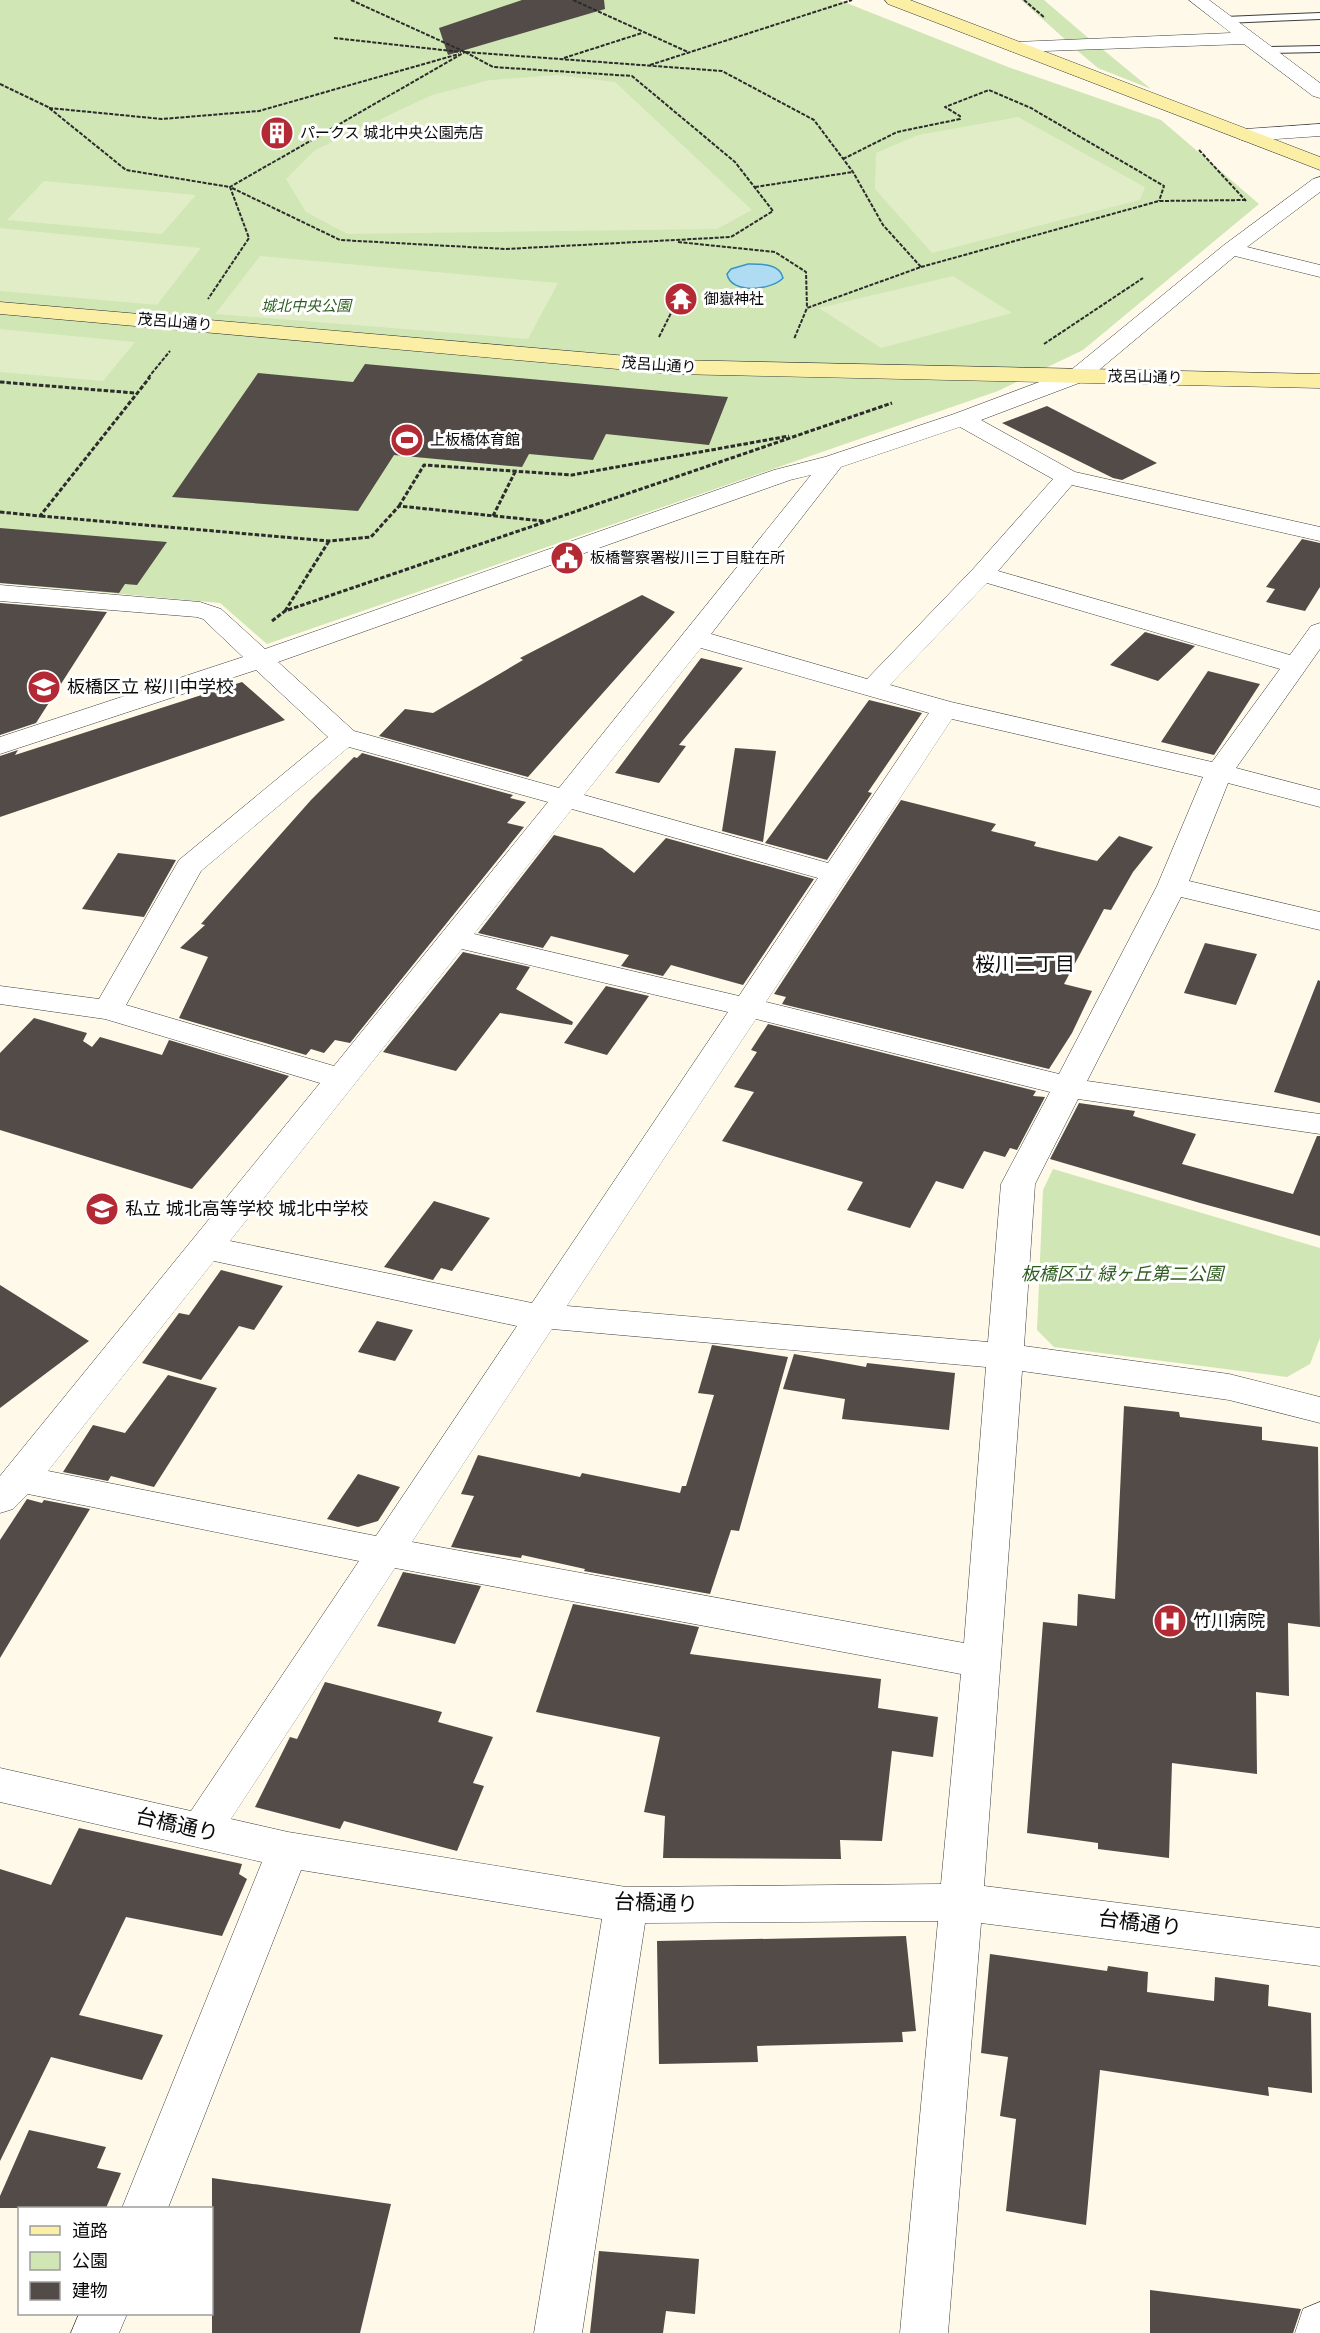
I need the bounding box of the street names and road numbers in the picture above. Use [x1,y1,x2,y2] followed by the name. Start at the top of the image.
[137,308,213,334] street label: 茂呂山通り
[621,351,697,377] street label: 茂呂山通り
[1107,365,1183,387] street label: 茂呂山通り
[133,1801,221,1847] street label: 台橋通り
[614,1887,698,1917] street label: 台橋通り
[1097,1903,1184,1941] street label: 台橋通り

